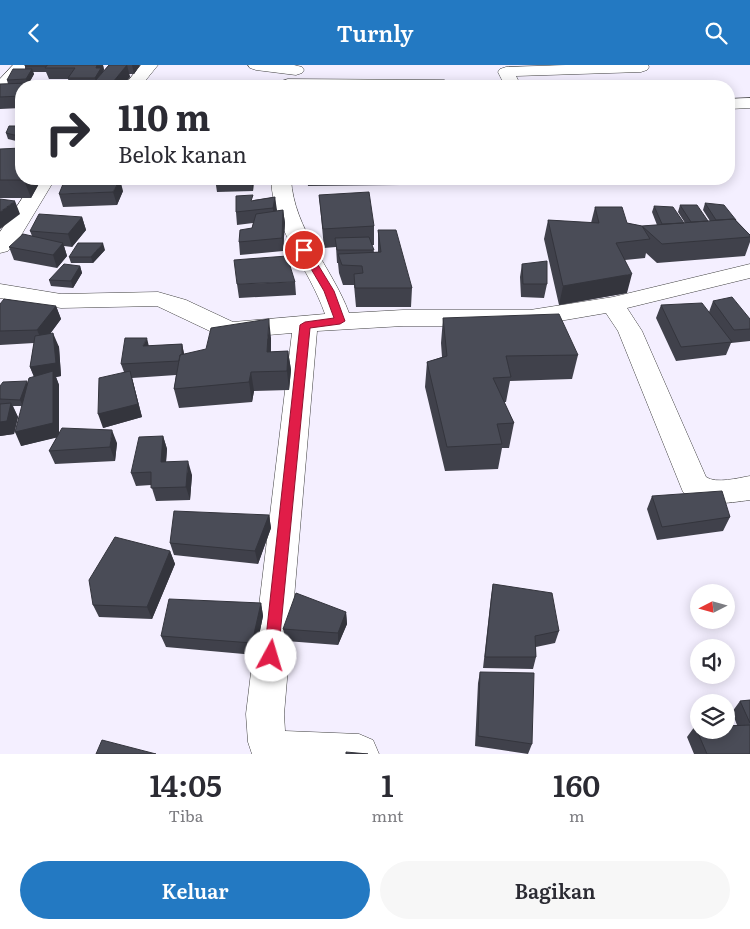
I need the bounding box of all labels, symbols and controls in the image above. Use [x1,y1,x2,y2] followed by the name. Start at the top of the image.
[337,16,414,49] text: Turnly
[20,19,48,47] icon: back
[702,19,730,47] icon: search
[118,90,210,142] text: 110 m
[35,100,100,165] icon: right
[118,137,247,170] text: Belok kanan
[283,229,325,271] pin
[290,236,318,264] icon: arrive
[690,584,735,629] north arrow
[690,584,735,739] map controls
[244,629,296,681] position arrow
[690,639,735,684] button: sound
[690,694,735,739] button: layers
[150,762,222,806] text: 14:05
[381,762,394,806] text: 1
[553,762,600,806] text: 160
[168,803,203,827] text: Tiba
[372,803,403,827] text: mnt
[569,803,584,827] text: m
[20,861,370,919] button: Keluar
[380,861,730,919] button: Bagikan

